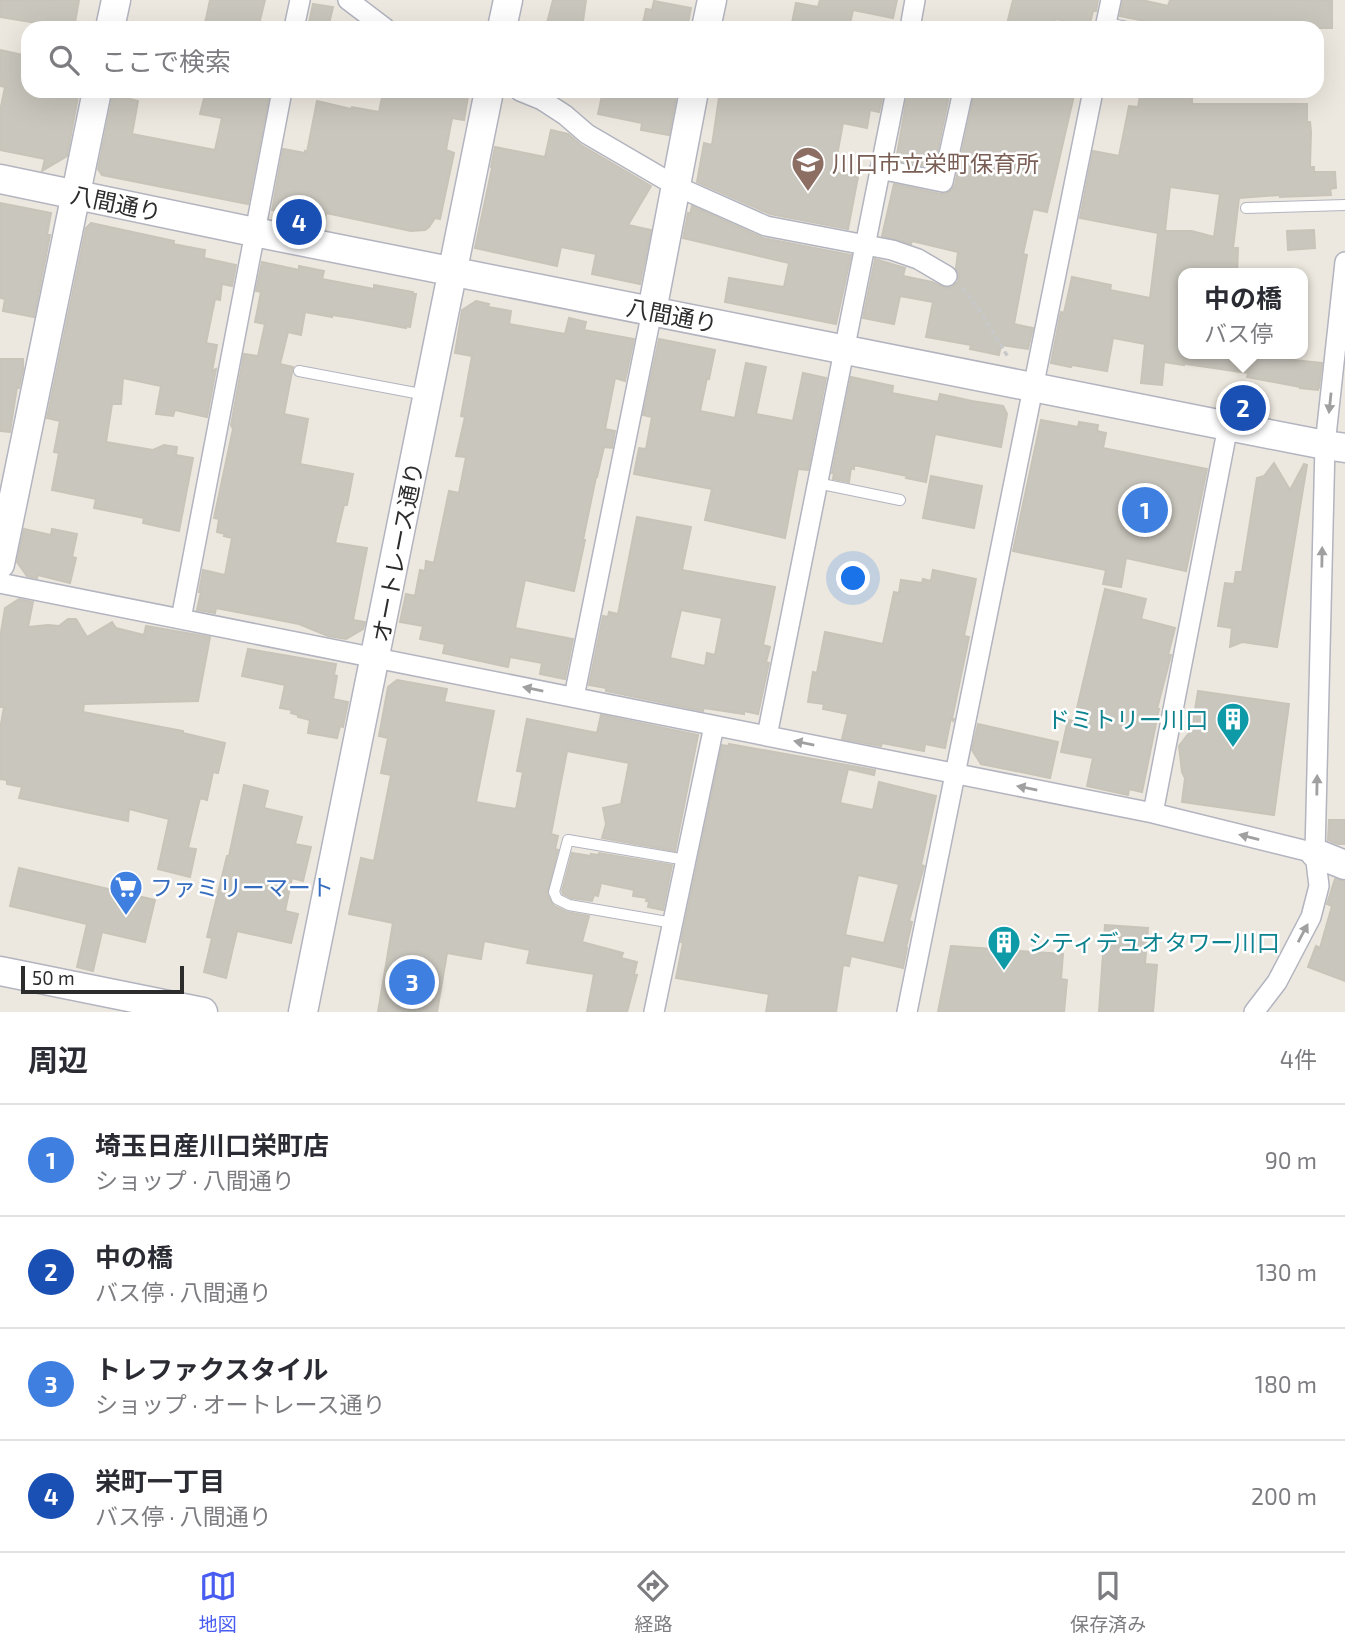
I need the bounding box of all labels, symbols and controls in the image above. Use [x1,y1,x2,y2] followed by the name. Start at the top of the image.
[21,21,1324,98] search box
[45,41,83,79] icon: search
[101,45,231,76] text: ここで検索
[789,144,827,193] school or university icon: 川口市立栄町保育所
[832,149,1039,177] place label: 川口市立栄町保育所
[68,180,164,226] street label: 八間通り
[276,196,322,248] pin: 4
[1178,268,1308,359] popup
[1204,282,1282,313] text: 中の橋
[624,292,720,338] street label: 八間通り
[1204,319,1273,347] text: バス停
[1220,382,1266,434] pin: 2
[1324,392,1335,414] one-way arrow
[366,460,428,644] street label: オートレース通り
[1122,484,1168,536] pin: 1
[1317,546,1328,568] one-way arrow
[836,561,870,595] your location
[522,683,544,694] one-way arrow
[1214,700,1252,749] building icon: ドミトリー川口
[1047,705,1208,733] place label: ドミトリー川口
[793,738,815,749] one-way arrow
[1311,774,1323,796] one-way arrow
[1016,782,1038,793] one-way arrow
[1238,831,1260,842] one-way arrow
[107,868,145,917] supermarket icon: ファミリーマート
[150,873,334,901] place label: ファミリーマート
[985,923,1023,972] building icon: シティデュオタワー川口
[1297,923,1308,943] one-way arrow
[1028,928,1280,956] place label: シティデュオタワー川口
[389,956,435,1008] pin: 3
[21,963,184,995] scale bar
[32,966,75,989] text: 50 m
[28,1041,88,1077] text: 周辺
[1280,1045,1317,1073] text: 4件
[95,1129,329,1160] text: 埼玉日産川口栄町店
[46,1146,56,1174] text: 1
[1265,1146,1317,1174] text: 90 m
[95,1166,295,1194] text: ショップ · 八間通り
[95,1241,173,1272] text: 中の橋
[44,1258,58,1286] text: 2
[1256,1258,1317,1286] text: 130 m
[95,1278,272,1306] text: バス停 · 八間通り
[95,1353,328,1384] text: トレファクスタイル
[44,1370,58,1398] text: 3
[1255,1370,1317,1398] text: 180 m
[95,1390,386,1418] text: ショップ · オートレース通り
[95,1465,225,1496] text: 栄町一丁目
[44,1482,58,1510] text: 4
[1251,1482,1317,1510] text: 200 m
[95,1502,272,1530] text: バス停 · 八間通り
[199,1567,237,1636] tab: 地図
[634,1567,672,1636] tab: 経路
[1070,1567,1146,1636] tab: 保存済み

